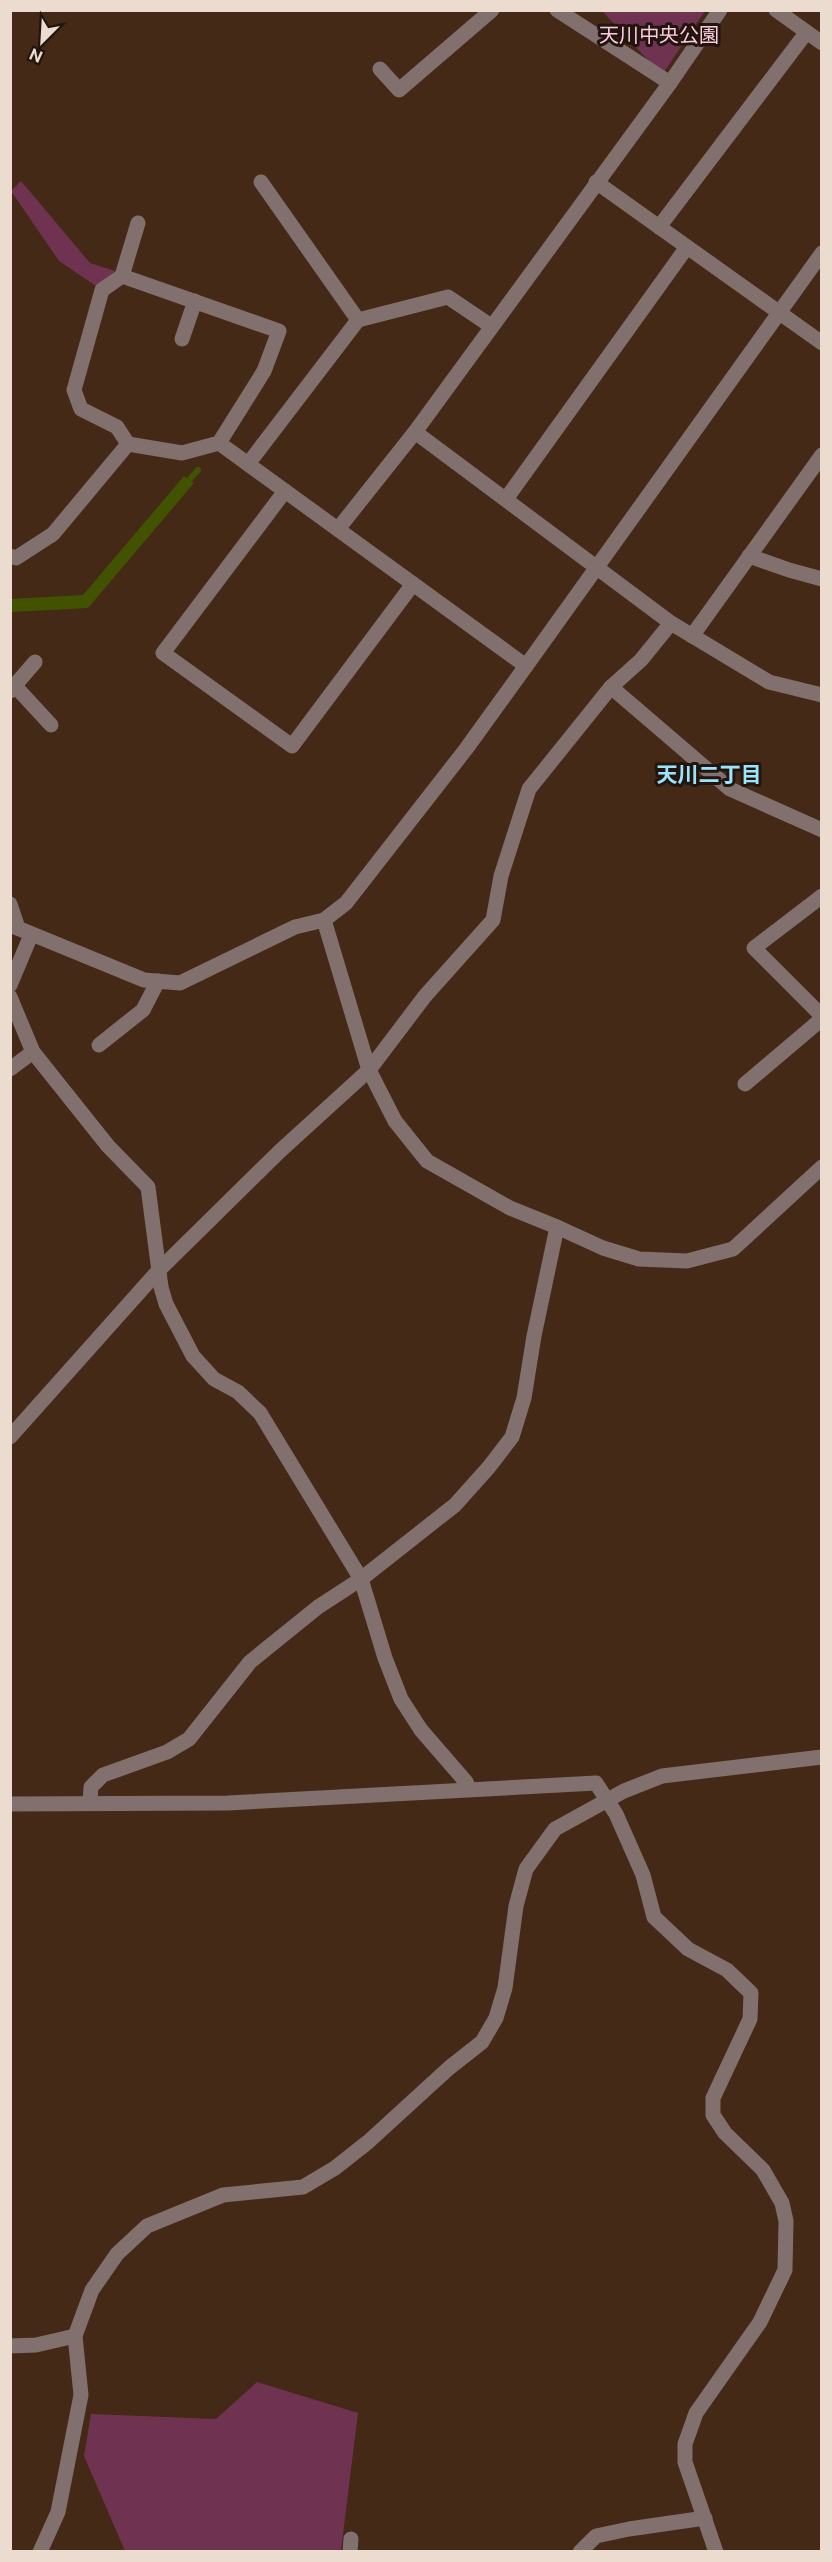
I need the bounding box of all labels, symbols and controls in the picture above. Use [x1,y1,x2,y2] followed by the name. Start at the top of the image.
[12,12,72,72] north arrow
[599,23,719,47] park label: 天川中央公園
[27,44,46,66] text: N
[657,762,762,787] district label: 天川二丁目

